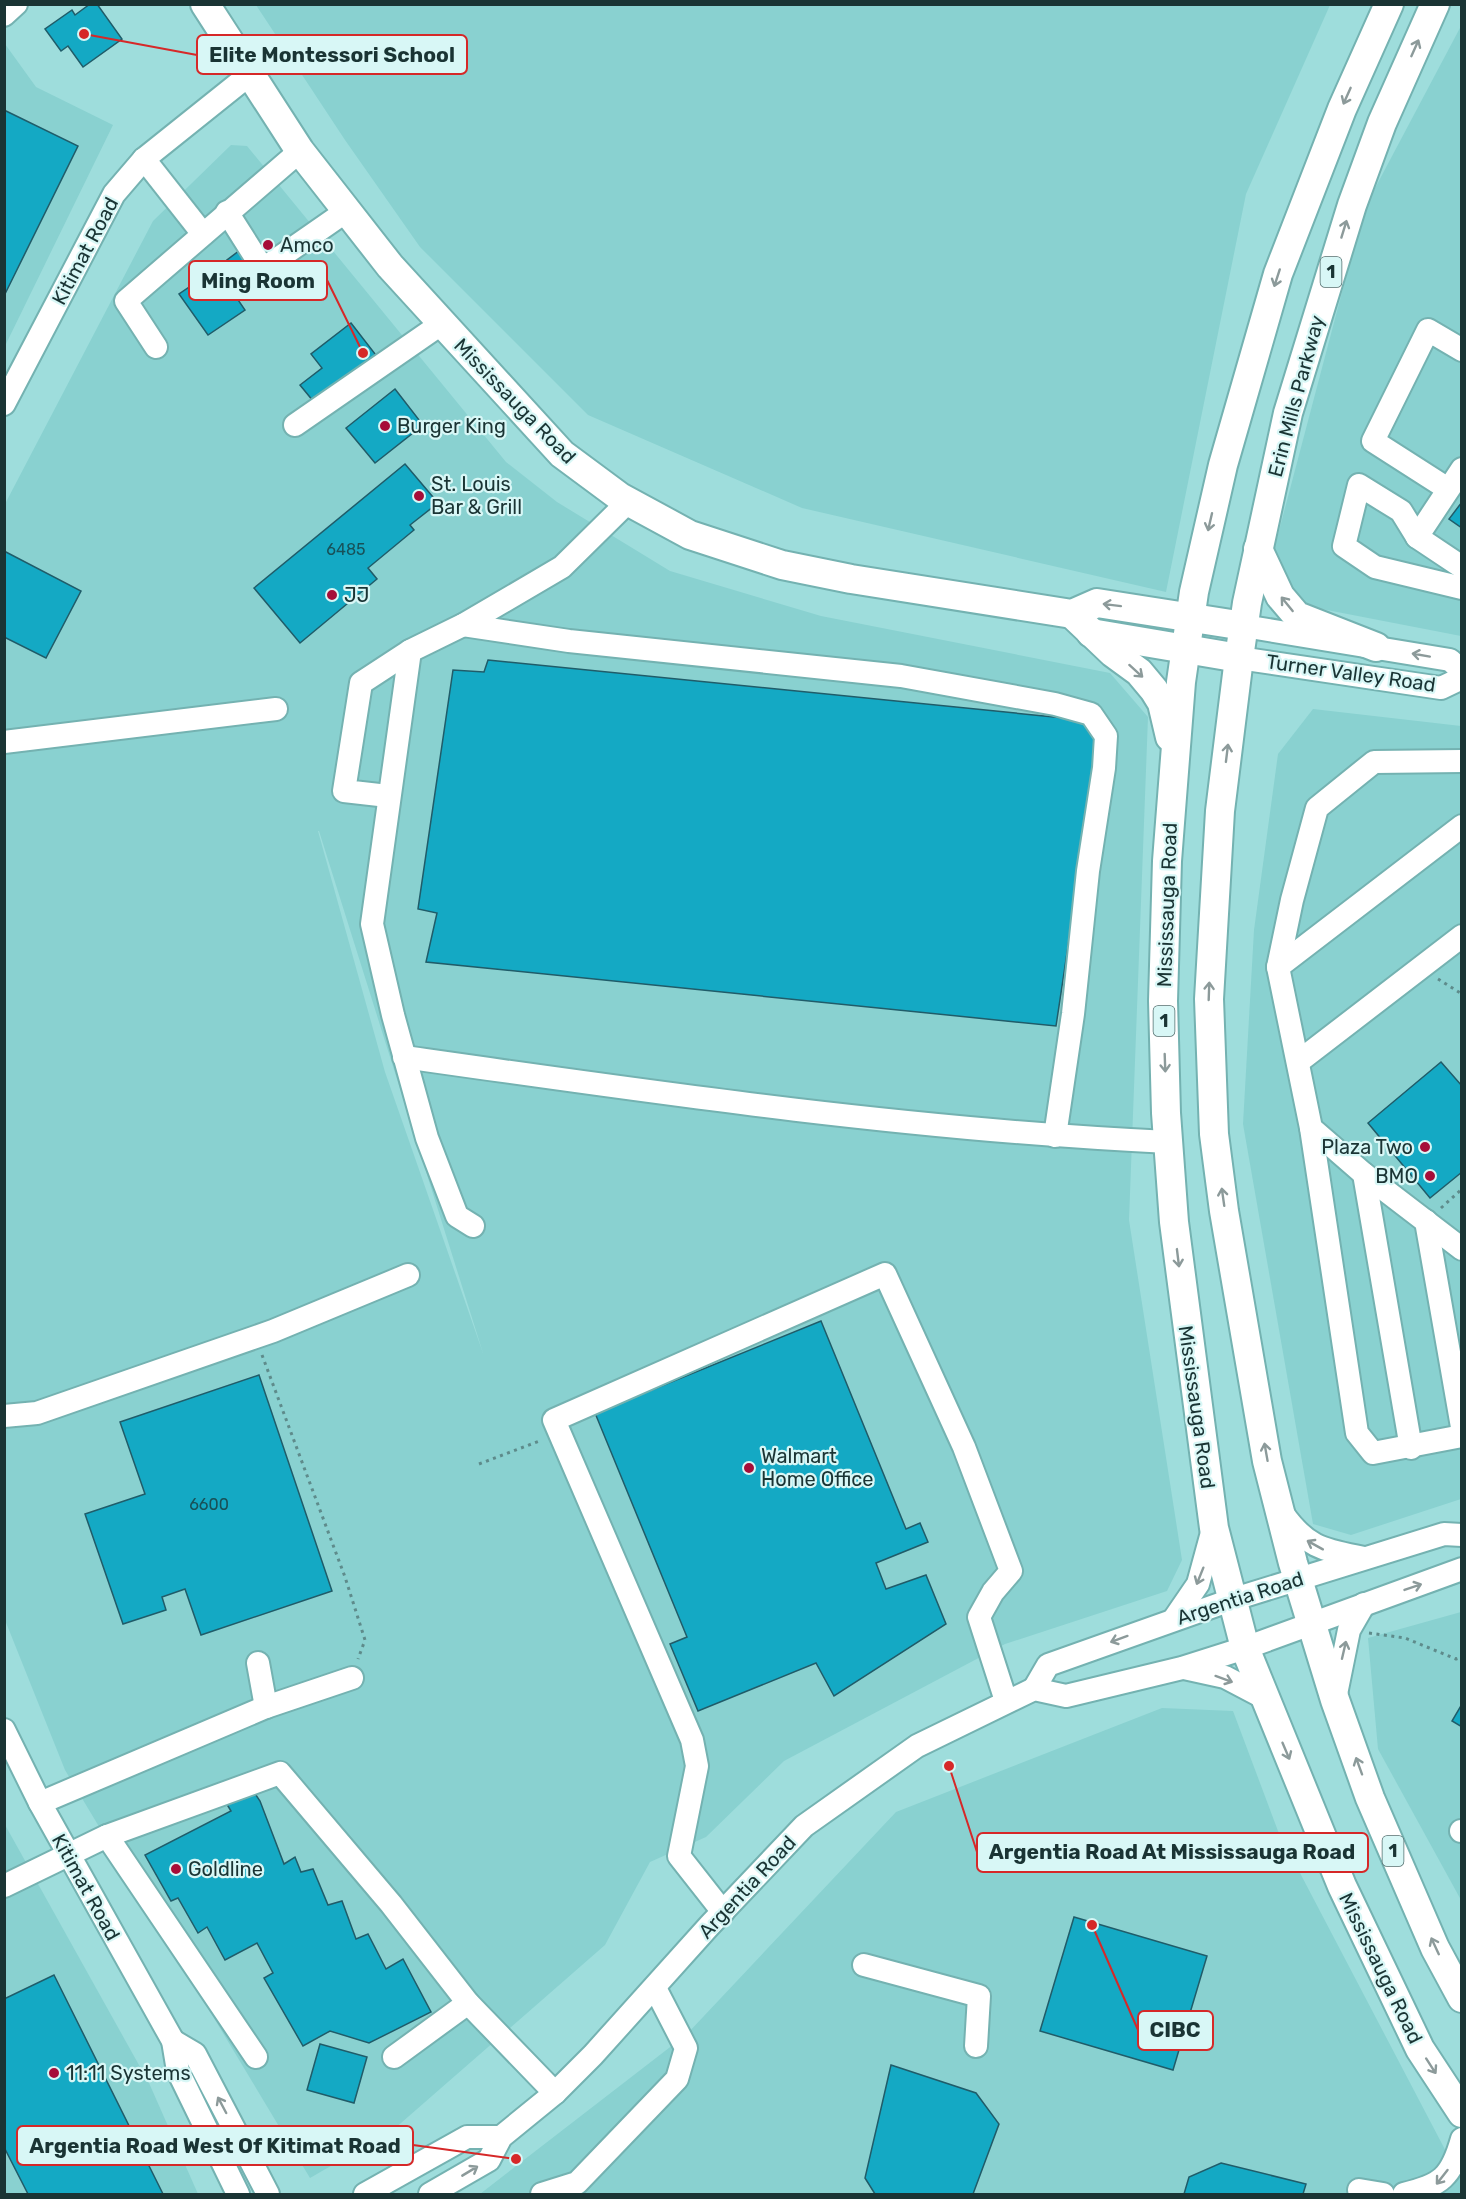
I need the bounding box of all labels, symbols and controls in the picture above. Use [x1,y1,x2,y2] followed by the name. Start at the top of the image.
[197,35,467,74] callout: Elite Montessori School
[1410,39,1421,57] one-way arrow
[209,42,455,67] text: Elite Montessori School
[1341,87,1352,105] one-way arrow
[47,193,123,309] street label: Kitimat Road
[1339,220,1350,239] one-way arrow
[280,233,334,257] place label: Amco
[261,238,275,252] marker: Amco
[1320,257,1342,287] road number: 1
[189,261,327,300] callout: Ming Room
[201,268,315,293] text: Ming Room
[1271,268,1282,287] one-way arrow
[1263,313,1329,479] street label: Erin Mills Parkway
[449,333,581,469] street label: Mississauga Road
[397,414,506,438] place label: Burger King
[378,419,392,433] marker: Burger King
[431,472,522,519] place label: St. Louis Bar & Grill
[412,489,426,503] marker: St. Louis Bar & Grill
[1204,512,1216,531] one-way arrow
[326,540,366,559] house number: 6485
[344,583,369,607] place label: JJ
[325,588,339,602] marker: JJ
[1280,596,1293,612] one-way arrow
[1103,600,1122,611] one-way arrow
[1265,649,1437,697] street label: Turner Valley Road
[1411,649,1431,660] one-way arrow
[1128,664,1143,678] one-way arrow
[1222,744,1233,764] one-way arrow
[1152,822,1182,988] street label: Mississauga Road
[1204,982,1215,1002] one-way arrow
[1154,1006,1174,1036] road number: 1
[1159,1053,1171,1073] one-way arrow
[1321,1135,1413,1159] place label: Plaza Two
[1418,1140,1432,1154] marker: Plaza Two
[1375,1164,1418,1188] place label: BMO
[1423,1169,1437,1183] marker: BMO
[1217,1188,1228,1208] one-way arrow
[1173,1247,1184,1267] one-way arrow
[1174,1324,1220,1490] street label: Mississauga Road
[1260,1442,1271,1462] one-way arrow
[761,1444,874,1491] place label: Walmart Home Office
[742,1461,756,1475] marker: Walmart Home Office
[189,1495,229,1514] house number: 6600
[1307,1539,1324,1551] one-way arrow
[1174,1566,1306,1630] street label: Argentia Road
[1194,1567,1205,1585] one-way arrow
[1403,1581,1422,1592] one-way arrow
[1110,1634,1129,1645] one-way arrow
[1339,1641,1351,1660] one-way arrow
[1215,1674,1233,1685] one-way arrow
[1281,1742,1292,1760] one-way arrow
[1353,1758,1364,1776] one-way arrow
[47,1829,125,1945] street label: Kitimat Road
[693,1831,801,1943] street label: Argentia Road
[977,1833,1368,1872] callout: Argentia Road At Mississauga Road
[1382,1836,1404,1866] road number: 1
[989,1839,1355,1864] text: Argentia Road At Mississauga Road
[188,1857,263,1881] place label: Goldline
[169,1862,183,1876] marker: Goldline
[1334,1889,1428,2047] street label: Mississauga Road
[1428,1938,1440,1956] one-way arrow
[1138,2011,1213,2050] callout: CIBC
[1149,2017,1201,2042] text: CIBC
[1425,2057,1437,2074] one-way arrow
[66,2061,191,2085] place label: 11:11 Systems
[47,2066,61,2080] marker: 11:11 Systems
[216,2097,227,2115] one-way arrow
[17,2126,413,2165] callout: Argentia Road West Of Kitimat Road
[29,2133,401,2158] text: Argentia Road West Of Kitimat Road
[461,2164,478,2176] one-way arrow
[1436,2169,1449,2185] one-way arrow

